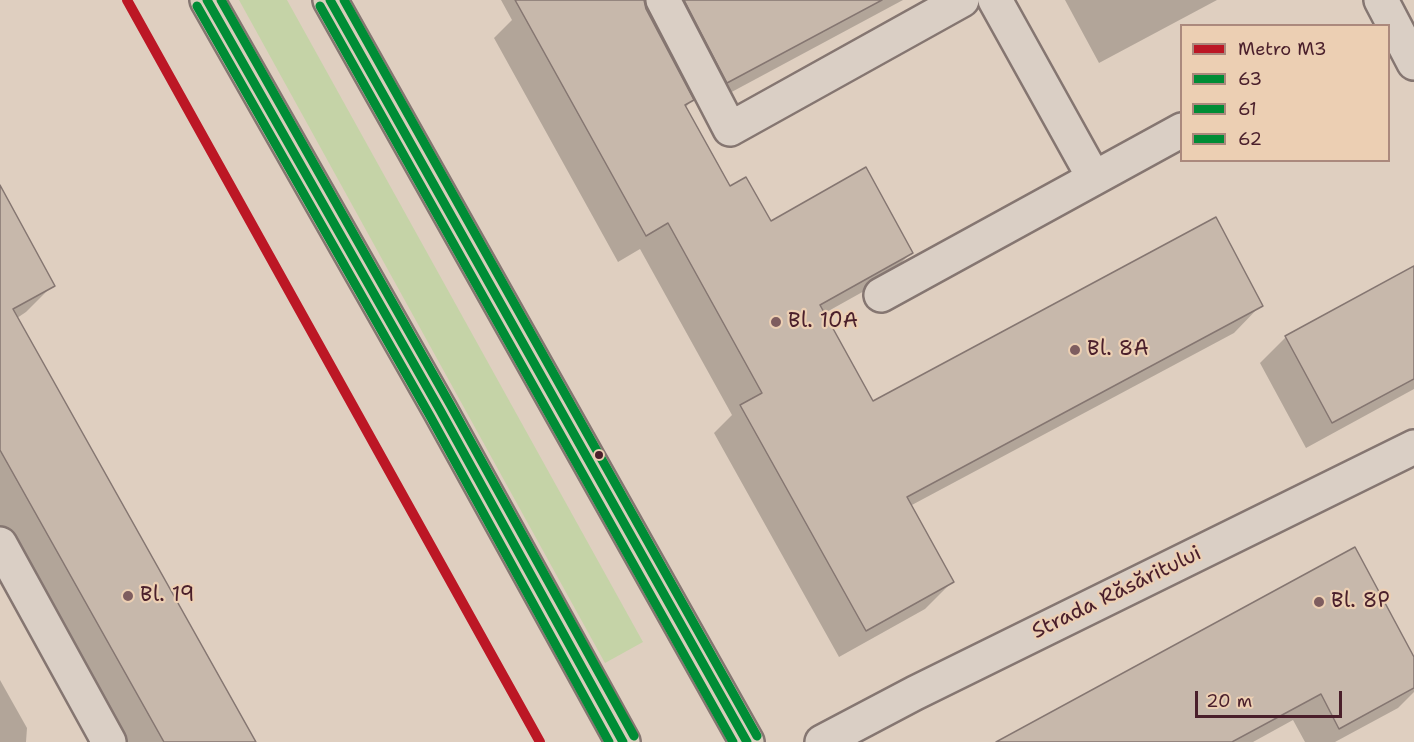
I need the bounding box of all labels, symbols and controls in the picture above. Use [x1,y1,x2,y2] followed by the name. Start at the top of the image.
[1180,24,1390,162] legend
[1238,37,1327,61] text: Metro M3
[1238,67,1262,91] text: 63
[1238,97,1257,121] text: 61
[1238,127,1262,151] text: 62
[788,309,858,335] place label: Bl. 10A
[769,315,783,329] marker: Bl. 10A
[1087,337,1149,363] place label: Bl. 8A
[1068,343,1082,357] marker: Bl. 8A
[593,449,605,461] unlabelled marker
[1028,541,1206,645] street label: Strada Răsăritului
[140,583,194,609] place label: Bl. 19
[121,589,135,603] marker: Bl. 19
[1331,589,1390,615] place label: Bl. 8P
[1312,595,1326,609] marker: Bl. 8P
[1198,679,1345,717] scale bar
[1206,689,1252,713] text: 20 m

